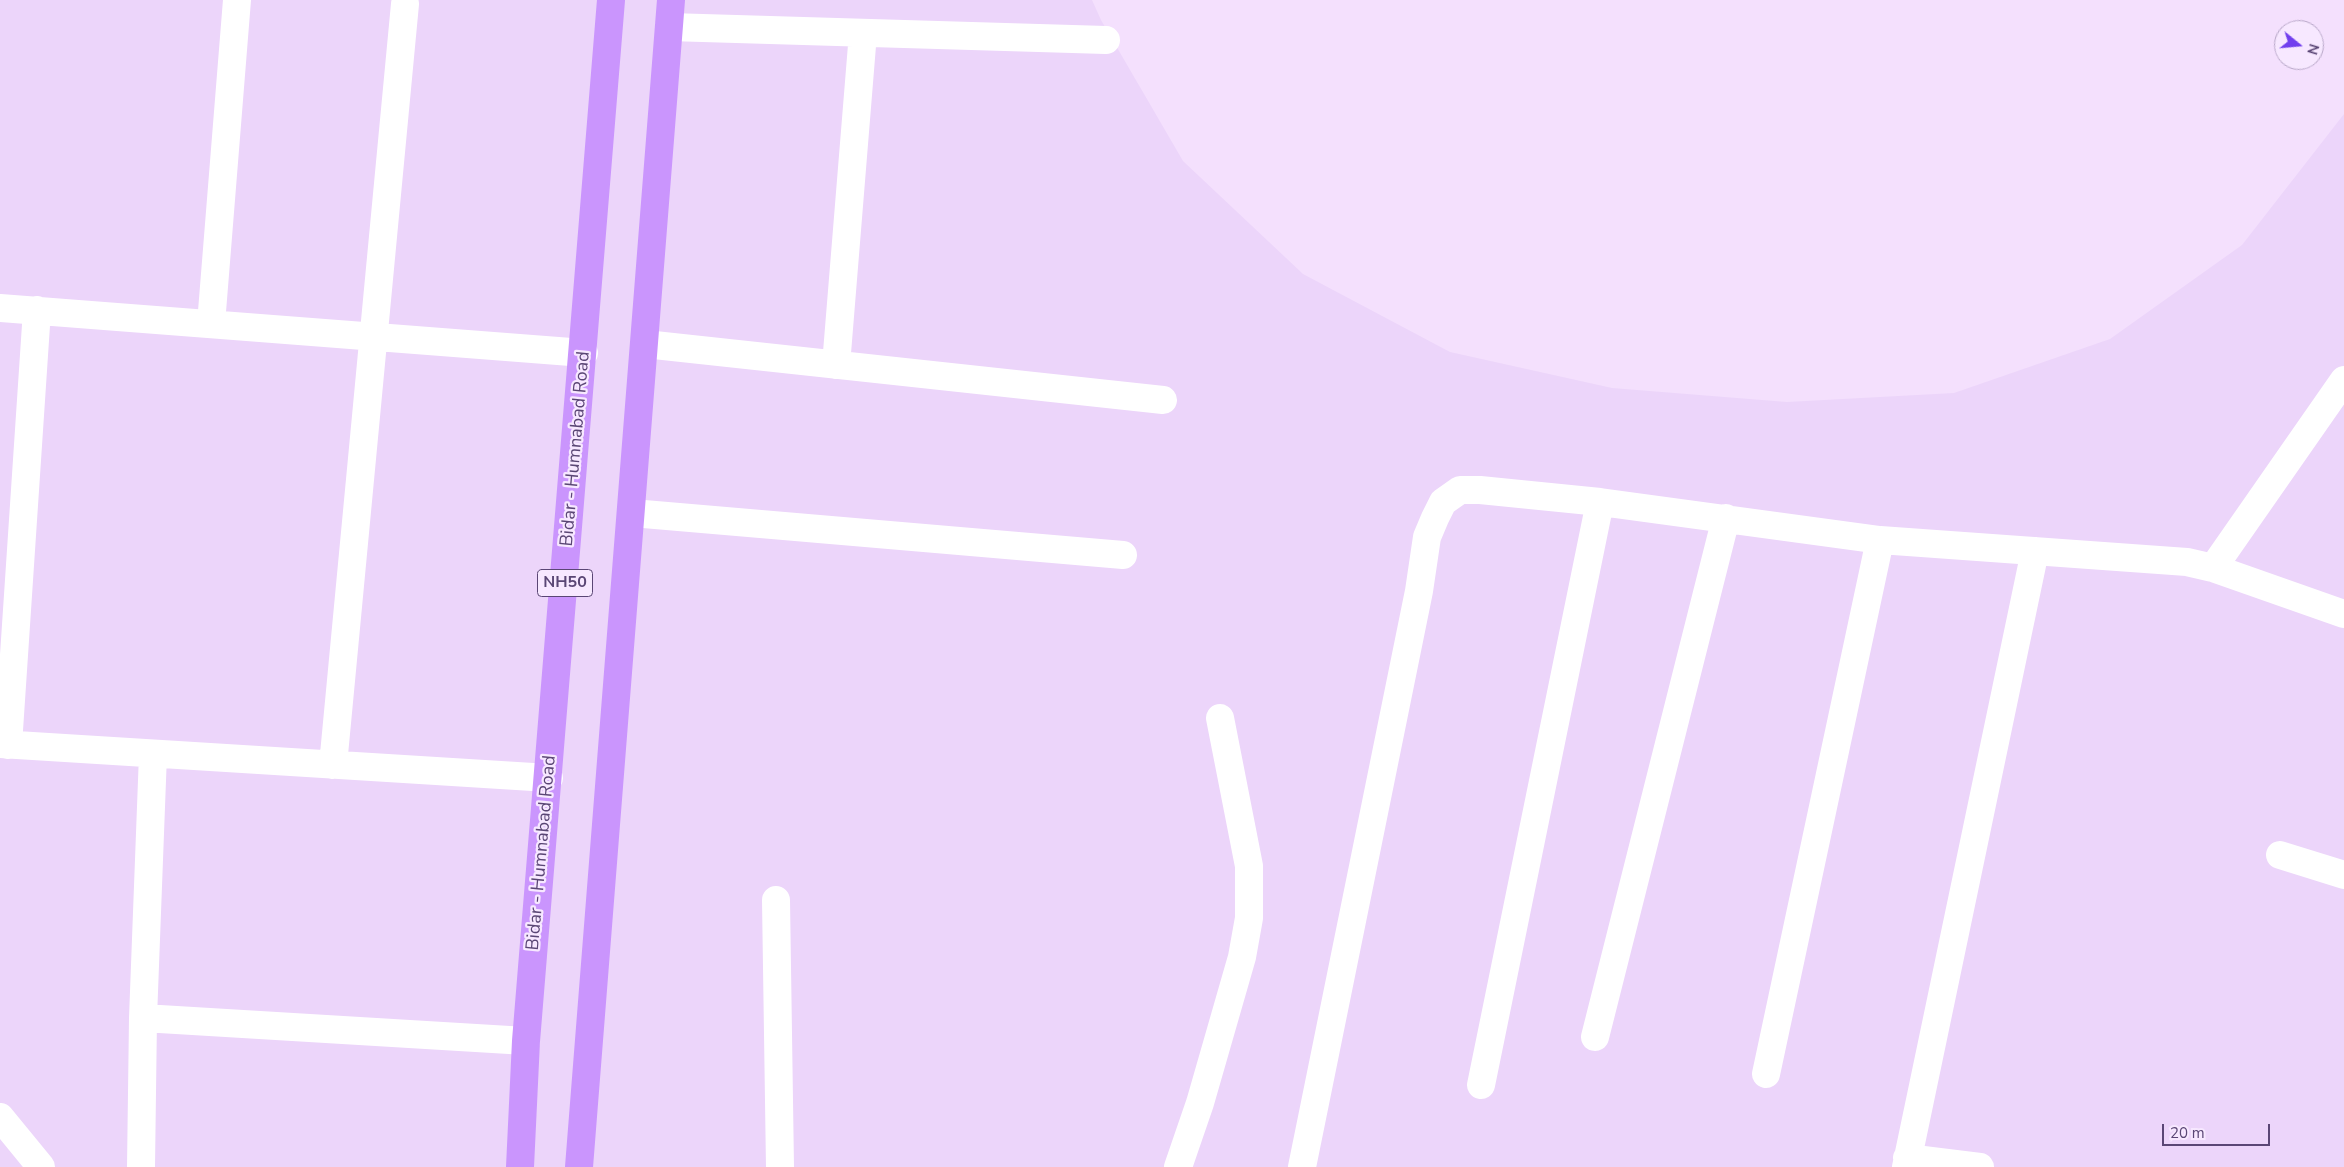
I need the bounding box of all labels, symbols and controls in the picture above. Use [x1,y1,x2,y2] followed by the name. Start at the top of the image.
[2274,20,2324,70] north arrow
[2302,41,2323,57] text: N
[557,351,595,547] street label: Bidar - Humnabad Road
[538,570,592,596] road number: NH50
[523,755,561,951] street label: Bidar - Humnabad Road
[2164,1114,2272,1146] scale bar
[2170,1123,2205,1143] text: 20 m

